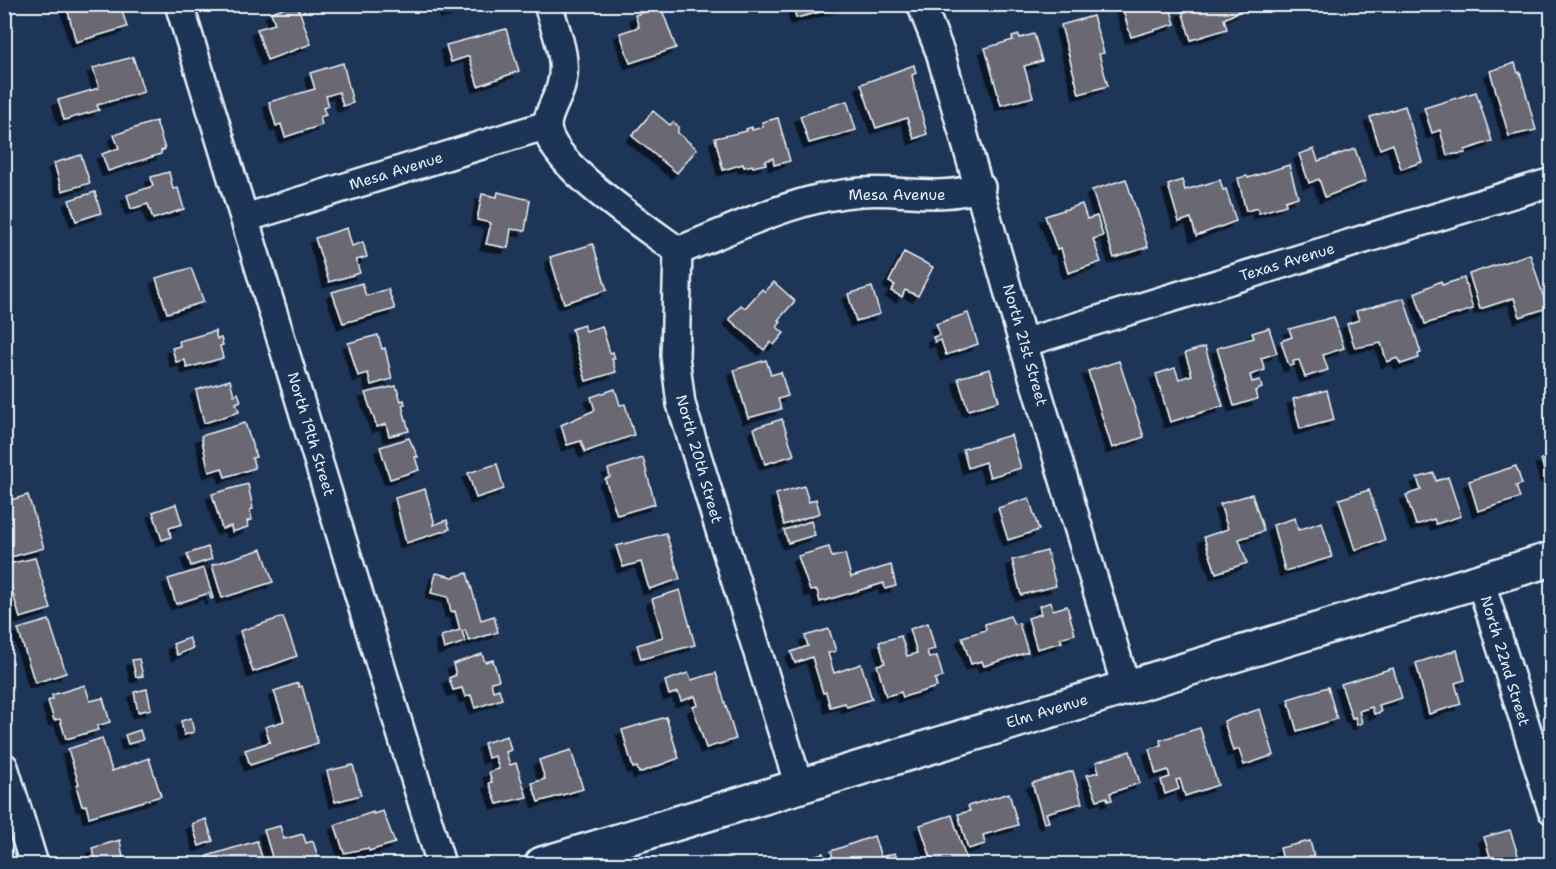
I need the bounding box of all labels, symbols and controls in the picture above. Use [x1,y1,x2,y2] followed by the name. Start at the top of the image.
[347,147,445,195] street label: Mesa Avenue
[848,185,946,205] street label: Mesa Avenue
[1237,238,1337,286] street label: Texas Avenue
[998,282,1052,408] street label: North 21st Street
[283,370,339,498] street label: North 19th Street
[671,392,727,526] street label: North 20th Street
[1476,593,1534,729] street label: North 22nd Street
[1004,689,1090,733] street label: Elm Avenue

